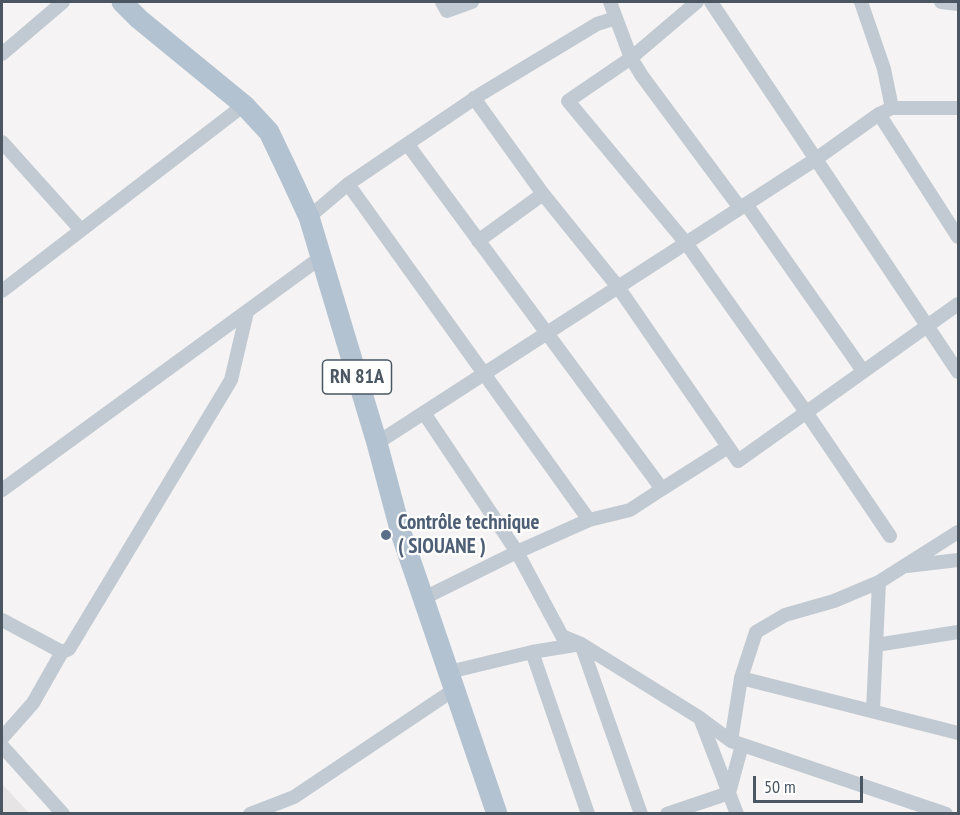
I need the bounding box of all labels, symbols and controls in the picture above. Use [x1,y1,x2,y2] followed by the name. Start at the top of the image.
[322,360,392,394] road number: RN 81A
[398,510,539,560] place label: Contrôle technique ( SIOUANE )
[379,528,393,542] marker: Contrôle technique ( SIOUANE )
[756,764,866,802] scale bar
[764,775,796,798] text: 50 m

